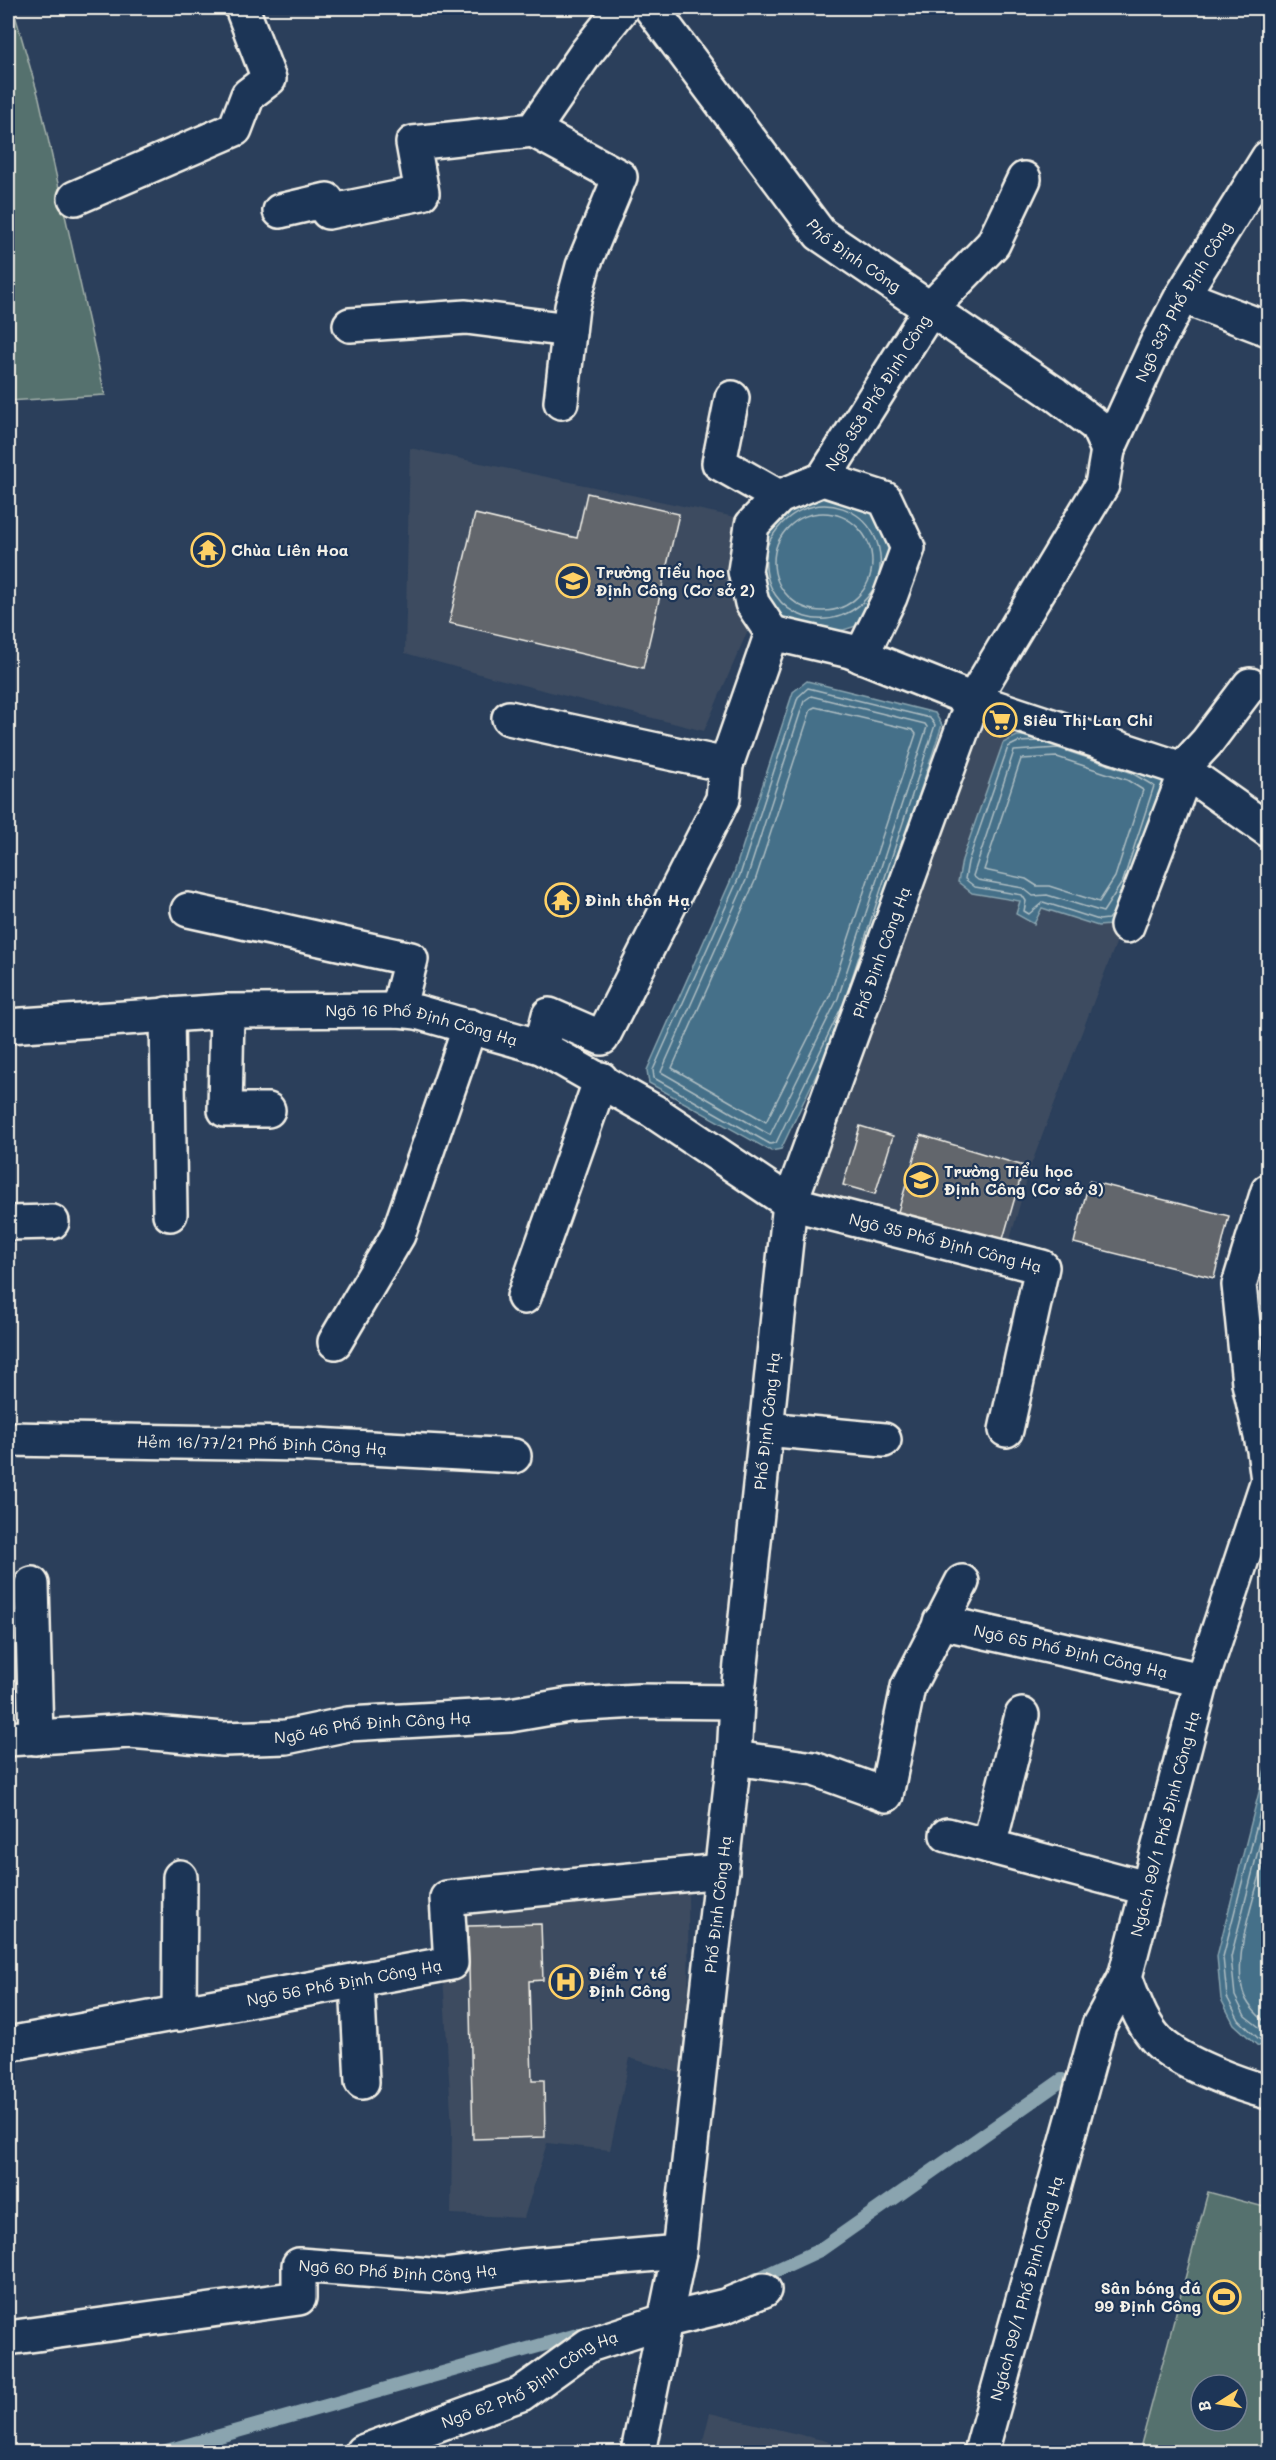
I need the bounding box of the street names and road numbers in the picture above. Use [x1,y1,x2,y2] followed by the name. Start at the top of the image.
[802,214,905,296] street label: Phố Định Công
[1130,217,1236,385] street label: Ngõ 337 Phố Định Công
[820,310,934,475] street label: Ngõ 358 Phố Định Công
[847,883,914,1021] street label: Phố Định Công Hạ
[325,999,521,1050] street label: Ngõ 16 Phố Định Công Hạ
[847,1207,1044,1277] street label: Ngõ 35 Phố Định Công Hạ
[749,1351,784,1491] street label: Phố Định Công Hạ
[137,1430,388,1459] street label: Hẻm 16/77/21 Phố Định Công Hạ
[972,1619,1170,1682] street label: Ngõ 65 Phố Định Công Hạ
[274,1706,472,1747] street label: Ngõ 46 Phố Định Công Hạ
[1125,1708,1204,1939] street label: Ngách 99/1 Phố Định Công Hạ
[699,1834,735,1974] street label: Phố Định Công Hạ
[245,1954,444,2010] street label: Ngõ 56 Phố Định Công Hạ
[985,2173,1067,2403] street label: Ngách 99/1 Phố Định Công Hạ
[298,2254,498,2286] street label: Ngõ 60 Phố Định Công Hạ
[438,2325,621,2432] street label: Ngõ 62 Phố Định Công Hạ

